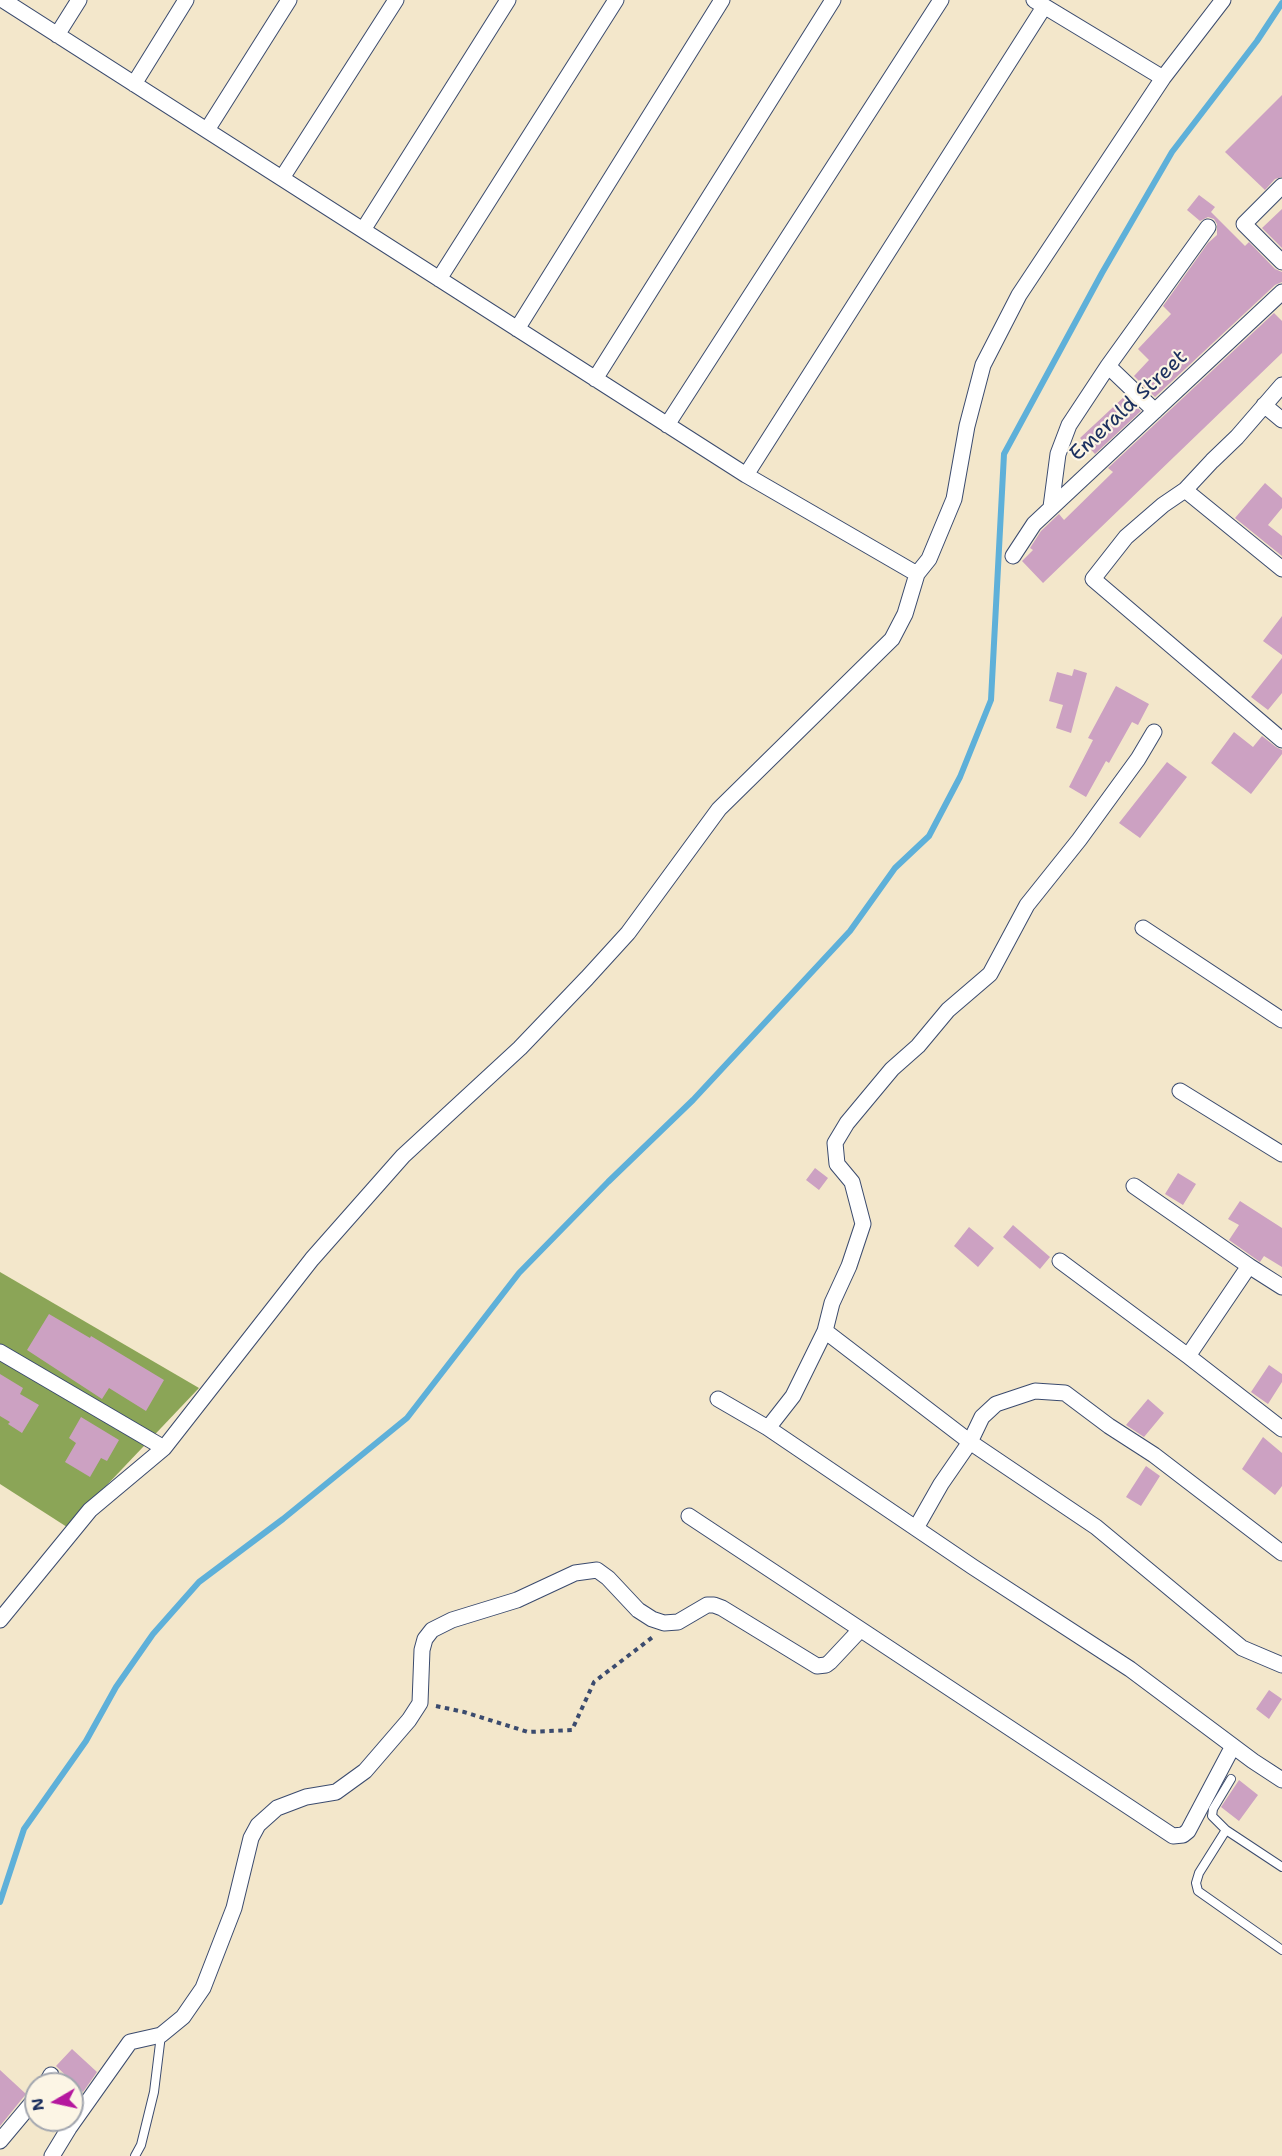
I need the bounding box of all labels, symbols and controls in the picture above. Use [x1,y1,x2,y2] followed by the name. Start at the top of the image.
[1065,345,1193,467] street label: Emerald Street
[24,2072,84,2132] north arrow
[26,2097,49,2112] text: N

